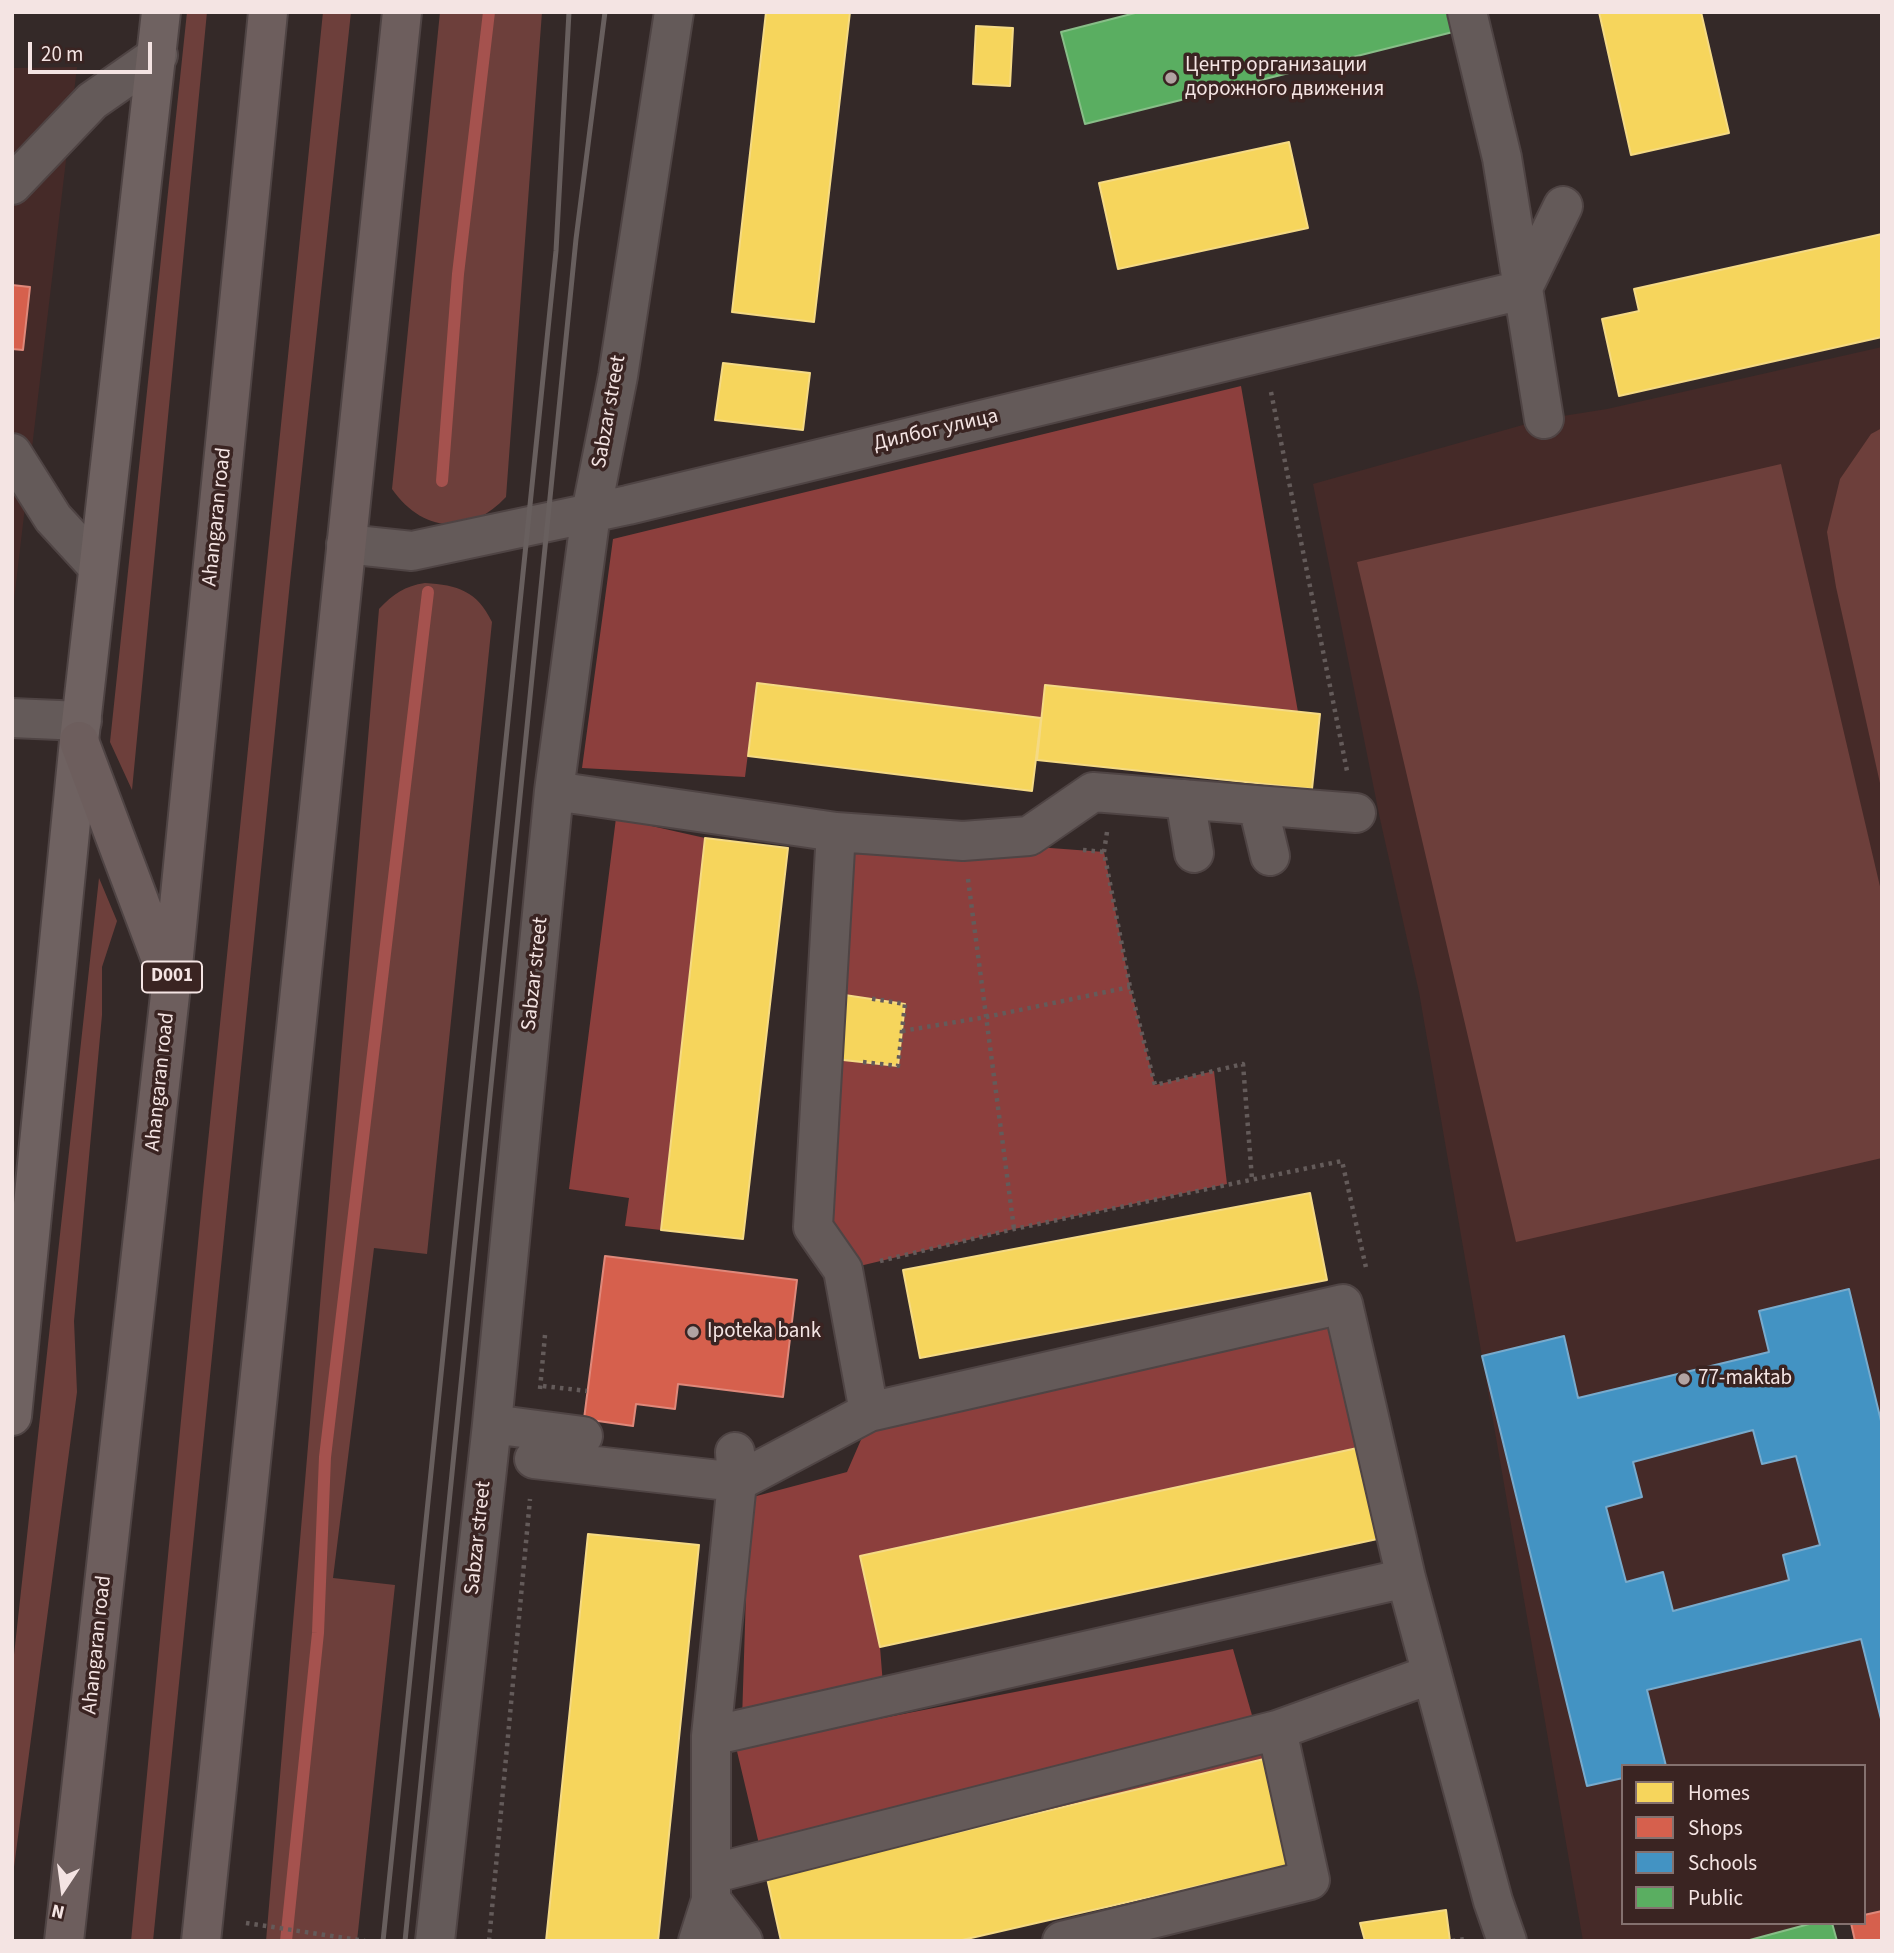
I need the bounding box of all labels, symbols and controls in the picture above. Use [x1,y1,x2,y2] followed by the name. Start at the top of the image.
[32,28,156,72] scale bar
[41,39,83,69] text: 20 m
[1185,53,1384,103] place label: Центр организации дорожного движения
[1163,70,1179,86] marker: Центр организации дорожного движения
[588,354,632,470] street label: Sabzar street
[871,404,1001,458] street label: Дилбог улица
[198,446,238,588] street label: Ahangaran road
[518,916,554,1032] street label: Sabzar street
[142,962,202,993] road number: D001
[141,1011,181,1153] street label: Ahangaran road
[707,1319,821,1345] place label: Ipoteka bank
[685,1324,701,1340] marker: Ipoteka bank
[1698,1366,1792,1392] place label: 77-maktab
[1676,1371,1692,1387] marker: 77-maktab
[461,1480,497,1596] street label: Sabzar street
[78,1574,118,1716] street label: Ahangaran road
[1621,1764,1866,1925] legend
[1688,1778,1750,1808] text: Homes
[1688,1813,1742,1843] text: Shops
[1688,1848,1757,1878] text: Schools
[28,1855,98,1925] north arrow
[1688,1883,1743,1913] text: Public
[49,1896,67,1926] text: N

